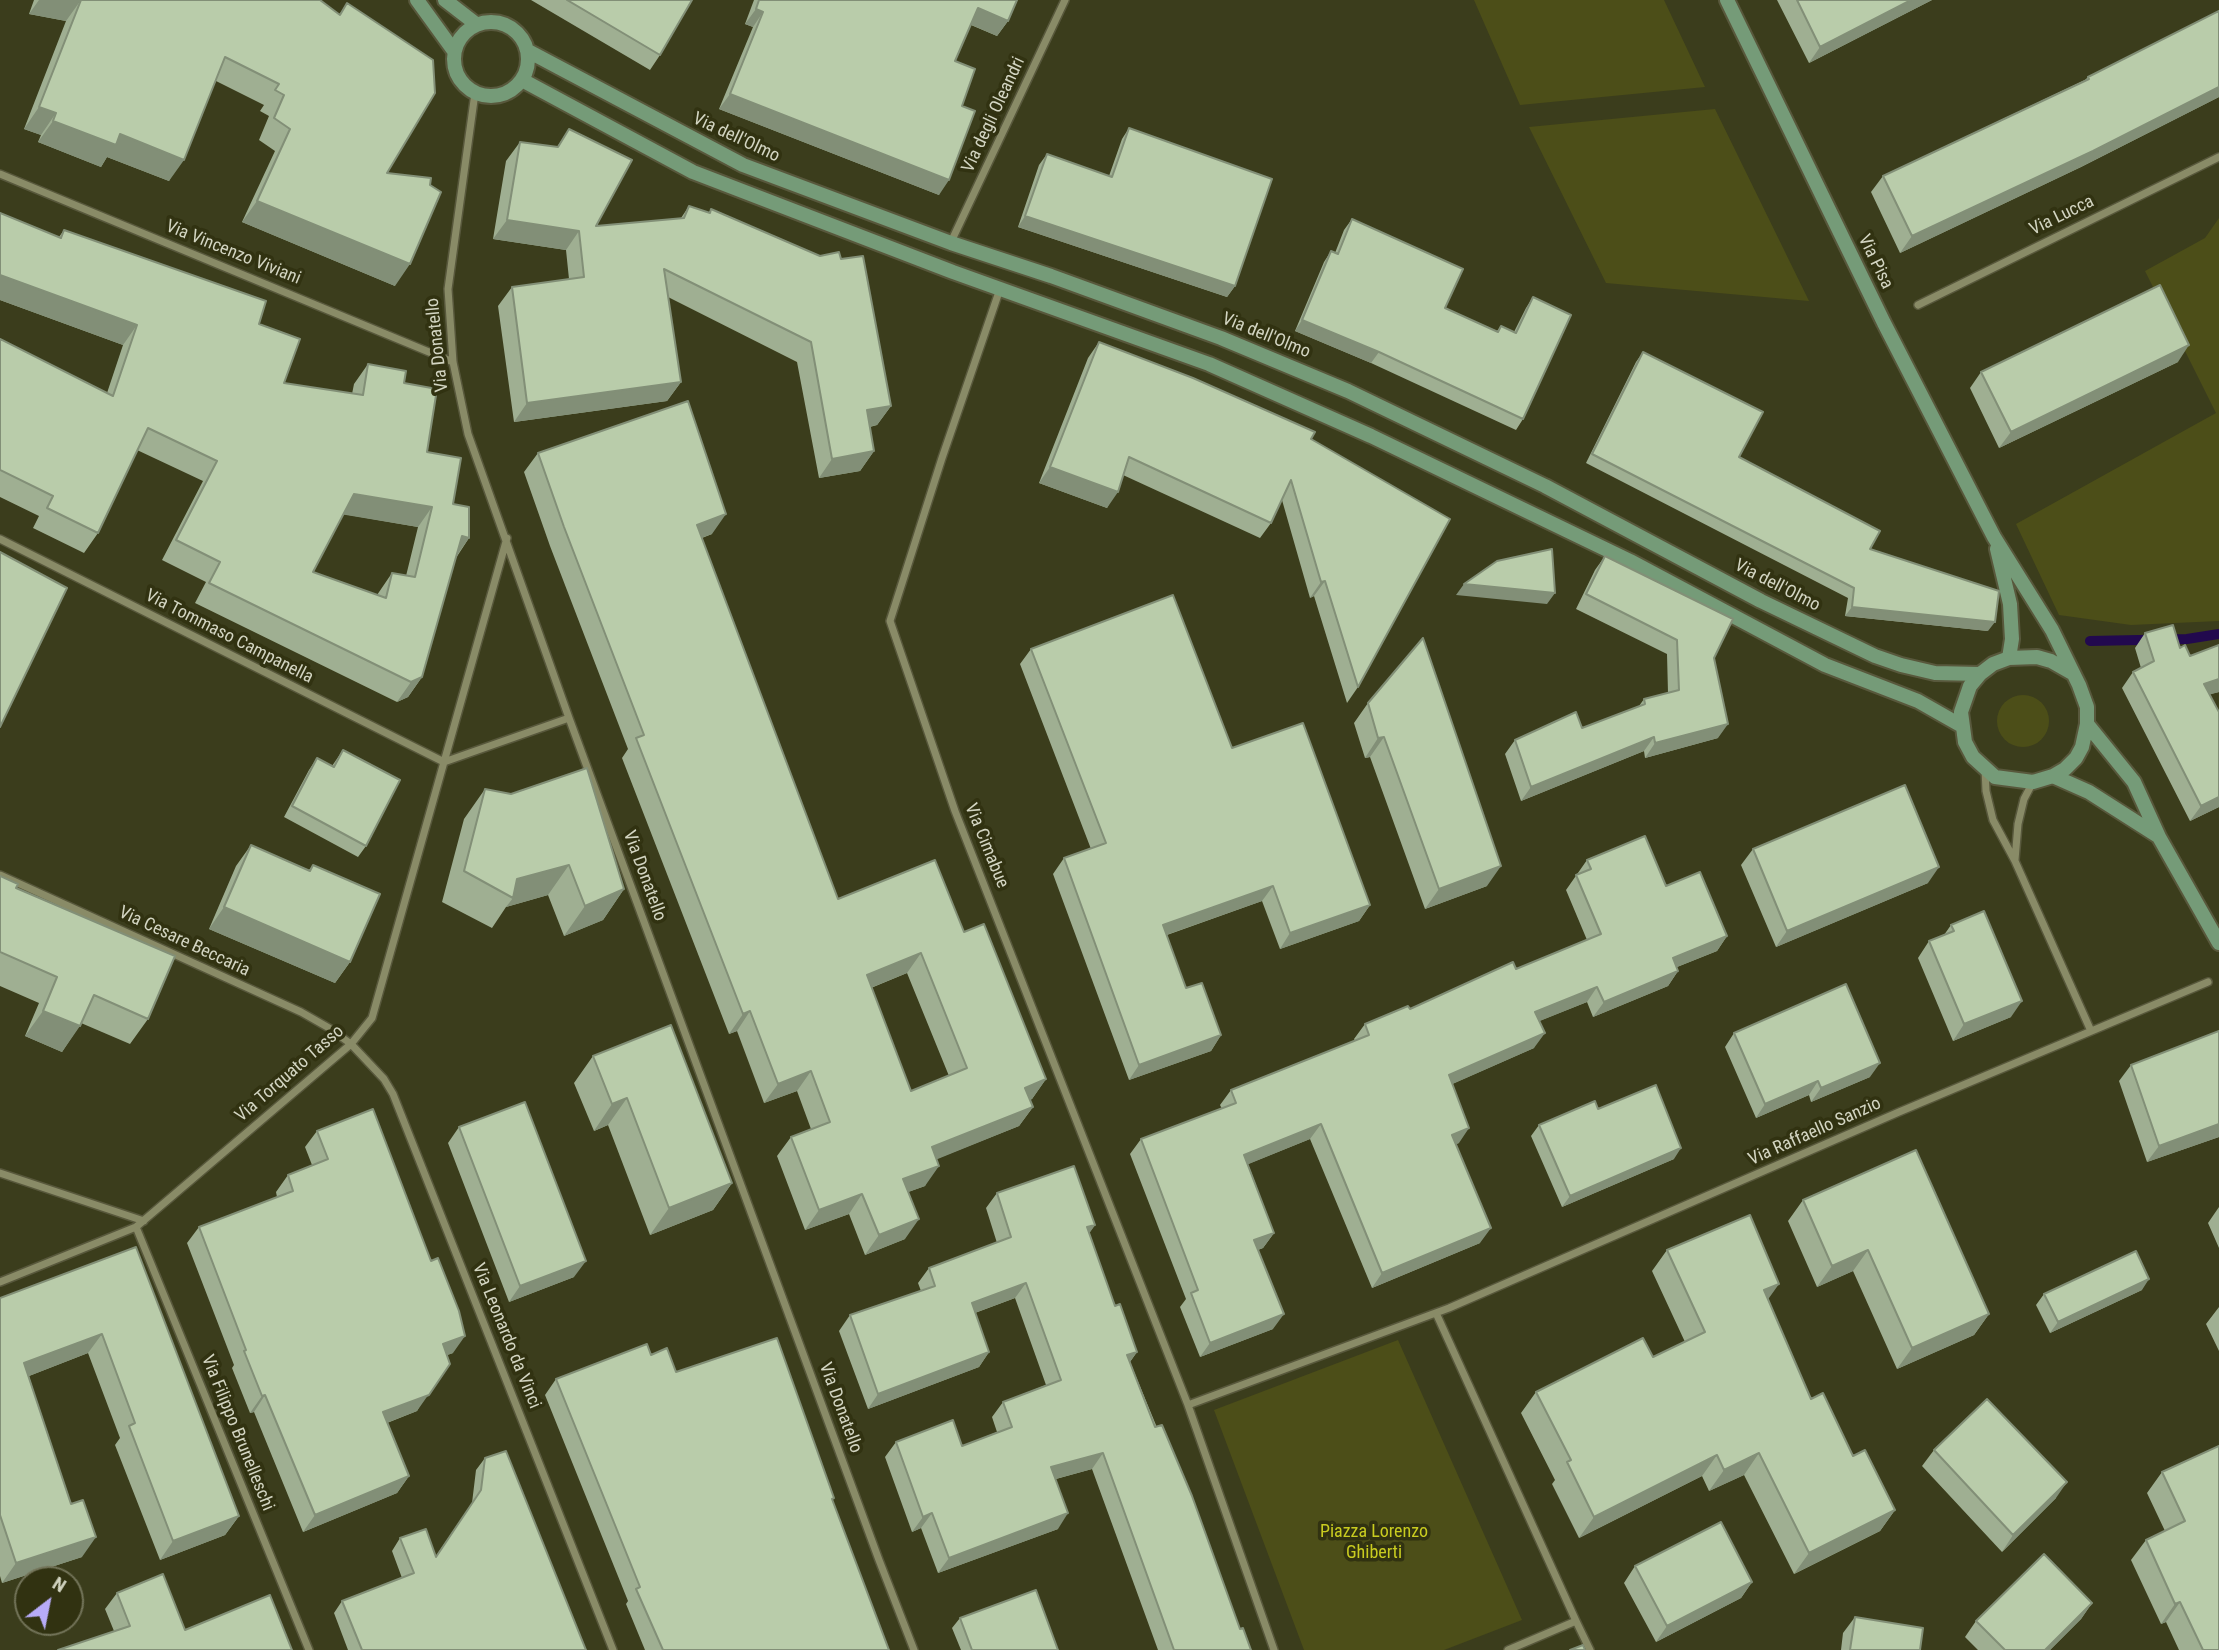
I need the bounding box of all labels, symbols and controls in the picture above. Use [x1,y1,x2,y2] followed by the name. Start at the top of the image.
[958,54,1030,176] street label: Via degli Oleandri
[689,108,783,168] street label: Via dell'Olmo
[2026,191,2098,241] street label: Via Lucca
[162,216,304,290] street label: Via Vincenzo Viviani
[1853,231,1897,293] street label: Via Pisa
[422,297,454,393] street label: Via Donatello
[1219,309,1313,363] street label: Via dell'Olmo
[1731,555,1823,617] street label: Via dell'Olmo
[141,585,317,689] street label: Via Tommaso Campanella
[959,800,1013,892] street label: Via Cimabue
[618,828,670,924] street label: Via Donatello
[115,902,253,982] street label: Via Cesare Beccaria
[231,1021,349,1127] street label: Via Torquato Tasso
[1745,1093,1885,1171] street label: Via Raffaello Sanzio
[467,1260,545,1412] street label: Via Leonardo da Vinci
[196,1352,278,1514] street label: Via Filippo Brunelleschi
[814,1360,866,1456] street label: Via Donatello
[1320,1521,1428,1564] park label: Piazza Lorenzo Ghiberti
[14,1566,84,1636] north arrow
[48,1572,70,1597] text: N

